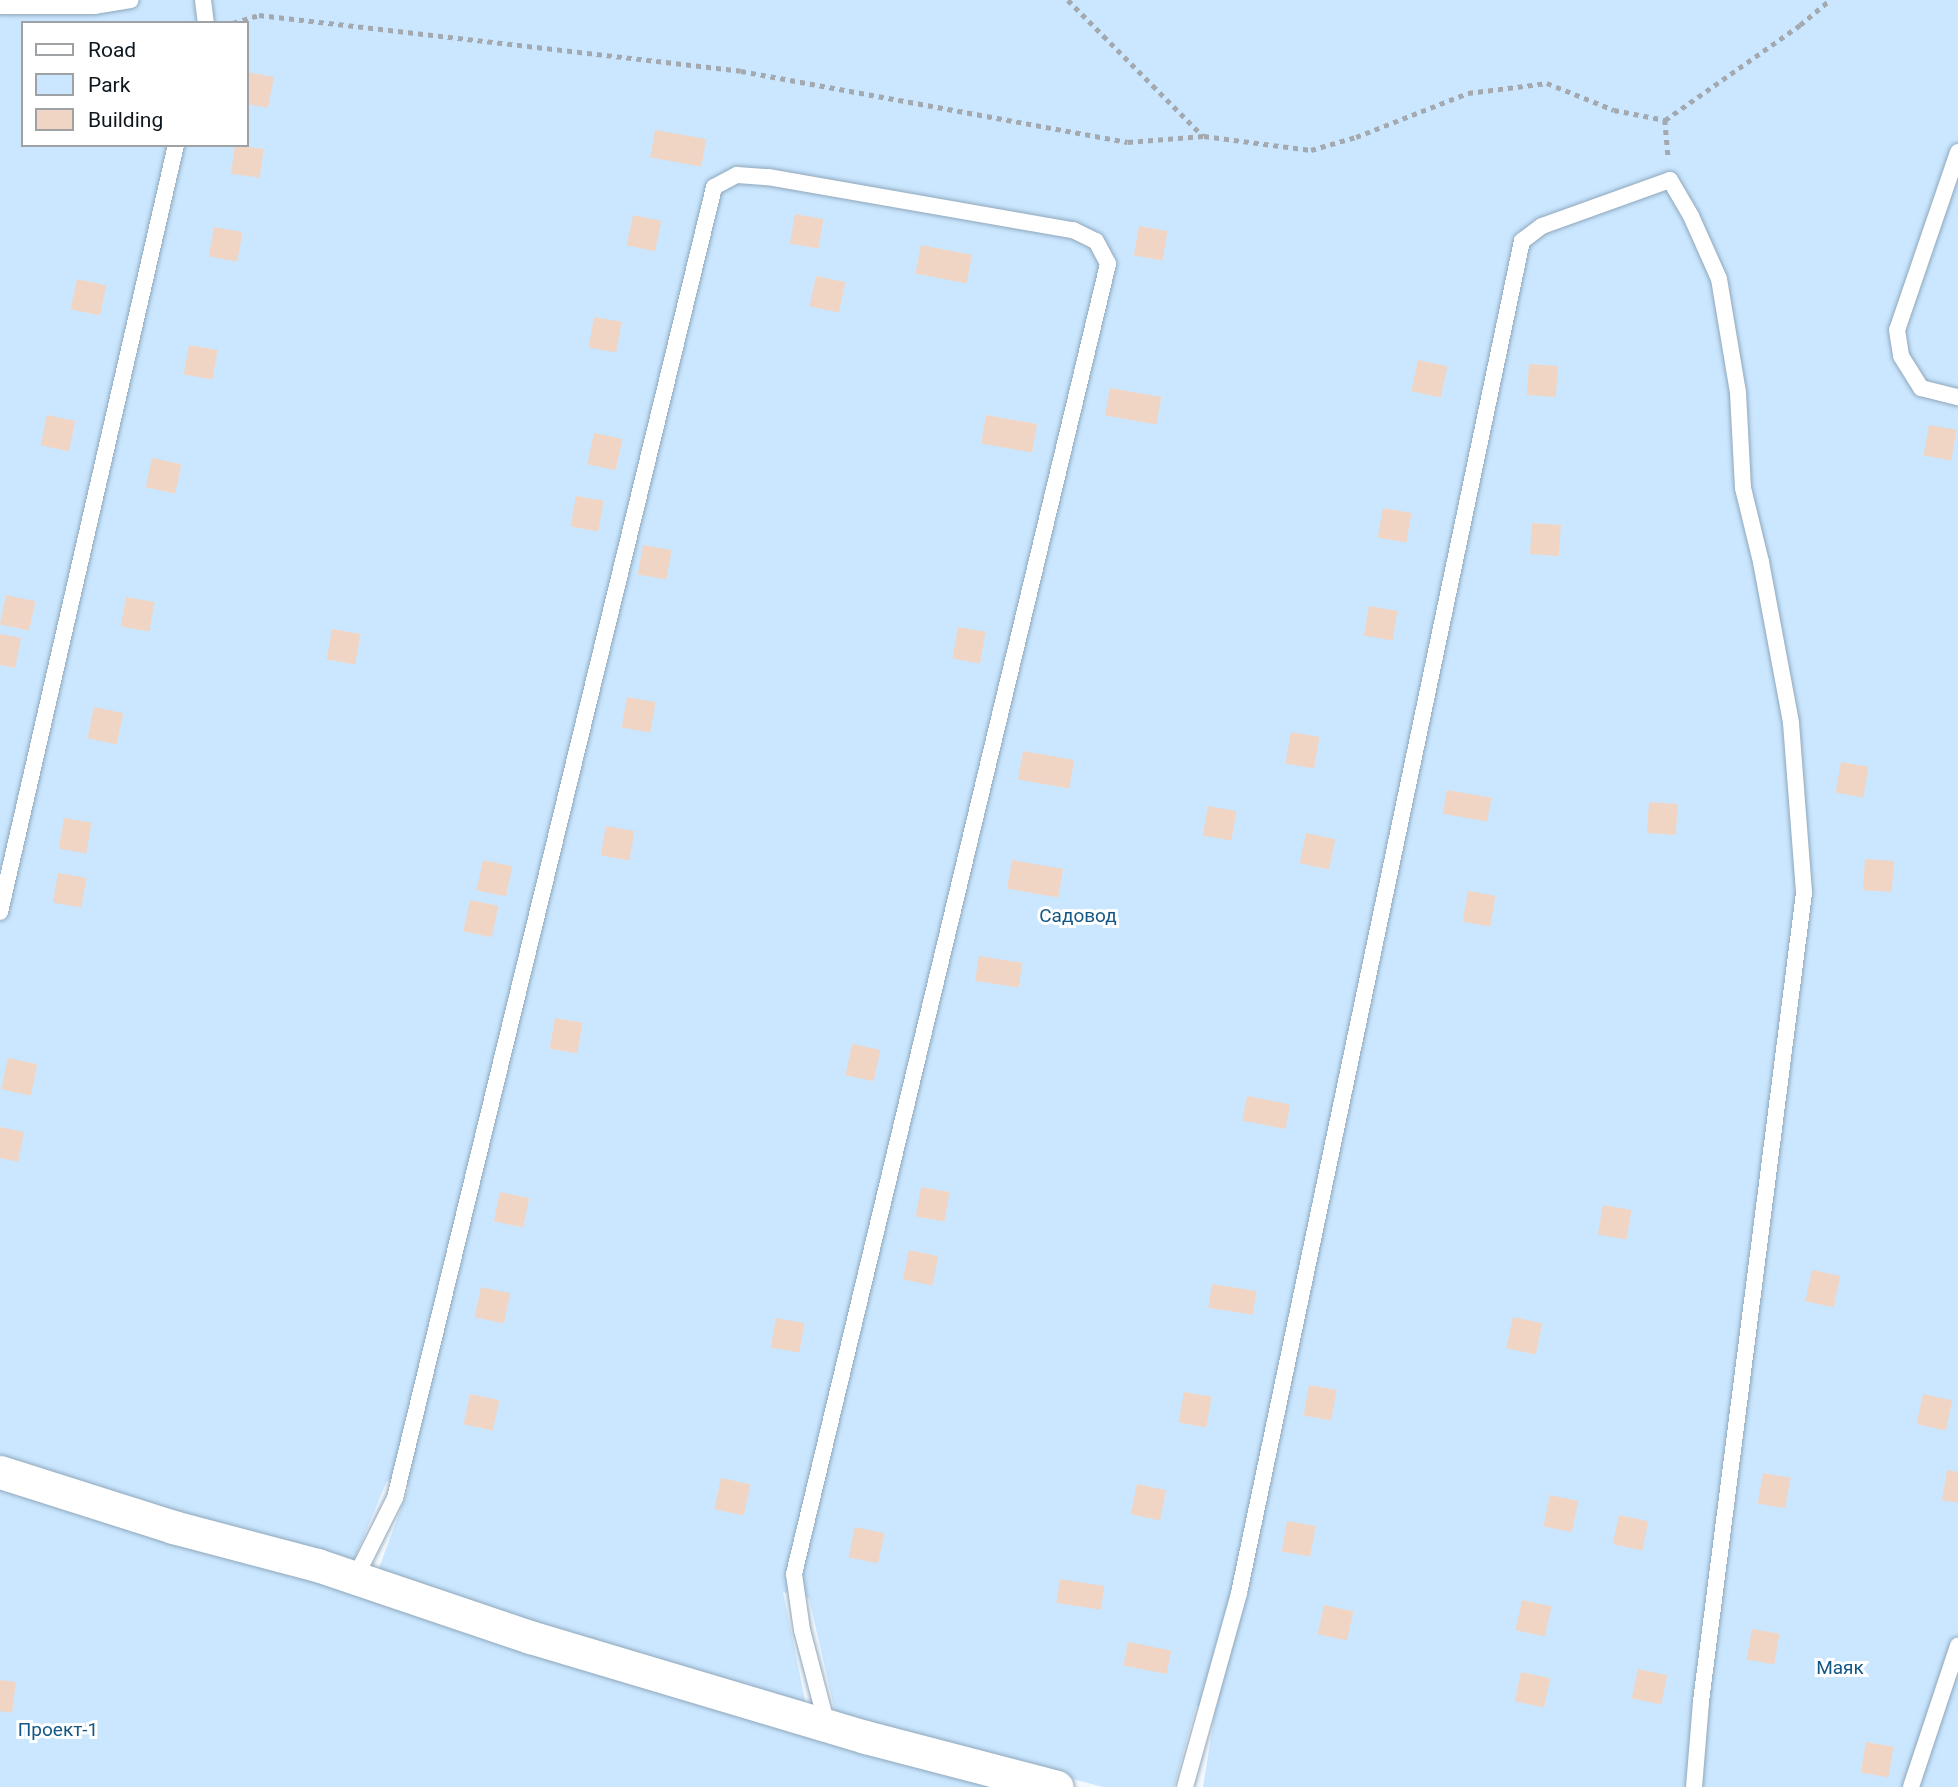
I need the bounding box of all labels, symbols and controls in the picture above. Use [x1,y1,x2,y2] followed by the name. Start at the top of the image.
[21,21,248,147] legend
[88,38,136,62] text: Road
[88,73,130,97] text: Park
[88,108,163,132] text: Building
[1039,905,1117,927] park label: Садовод
[1816,1657,1864,1679] park label: Маяк
[18,1719,98,1741] park label: Проект-1

